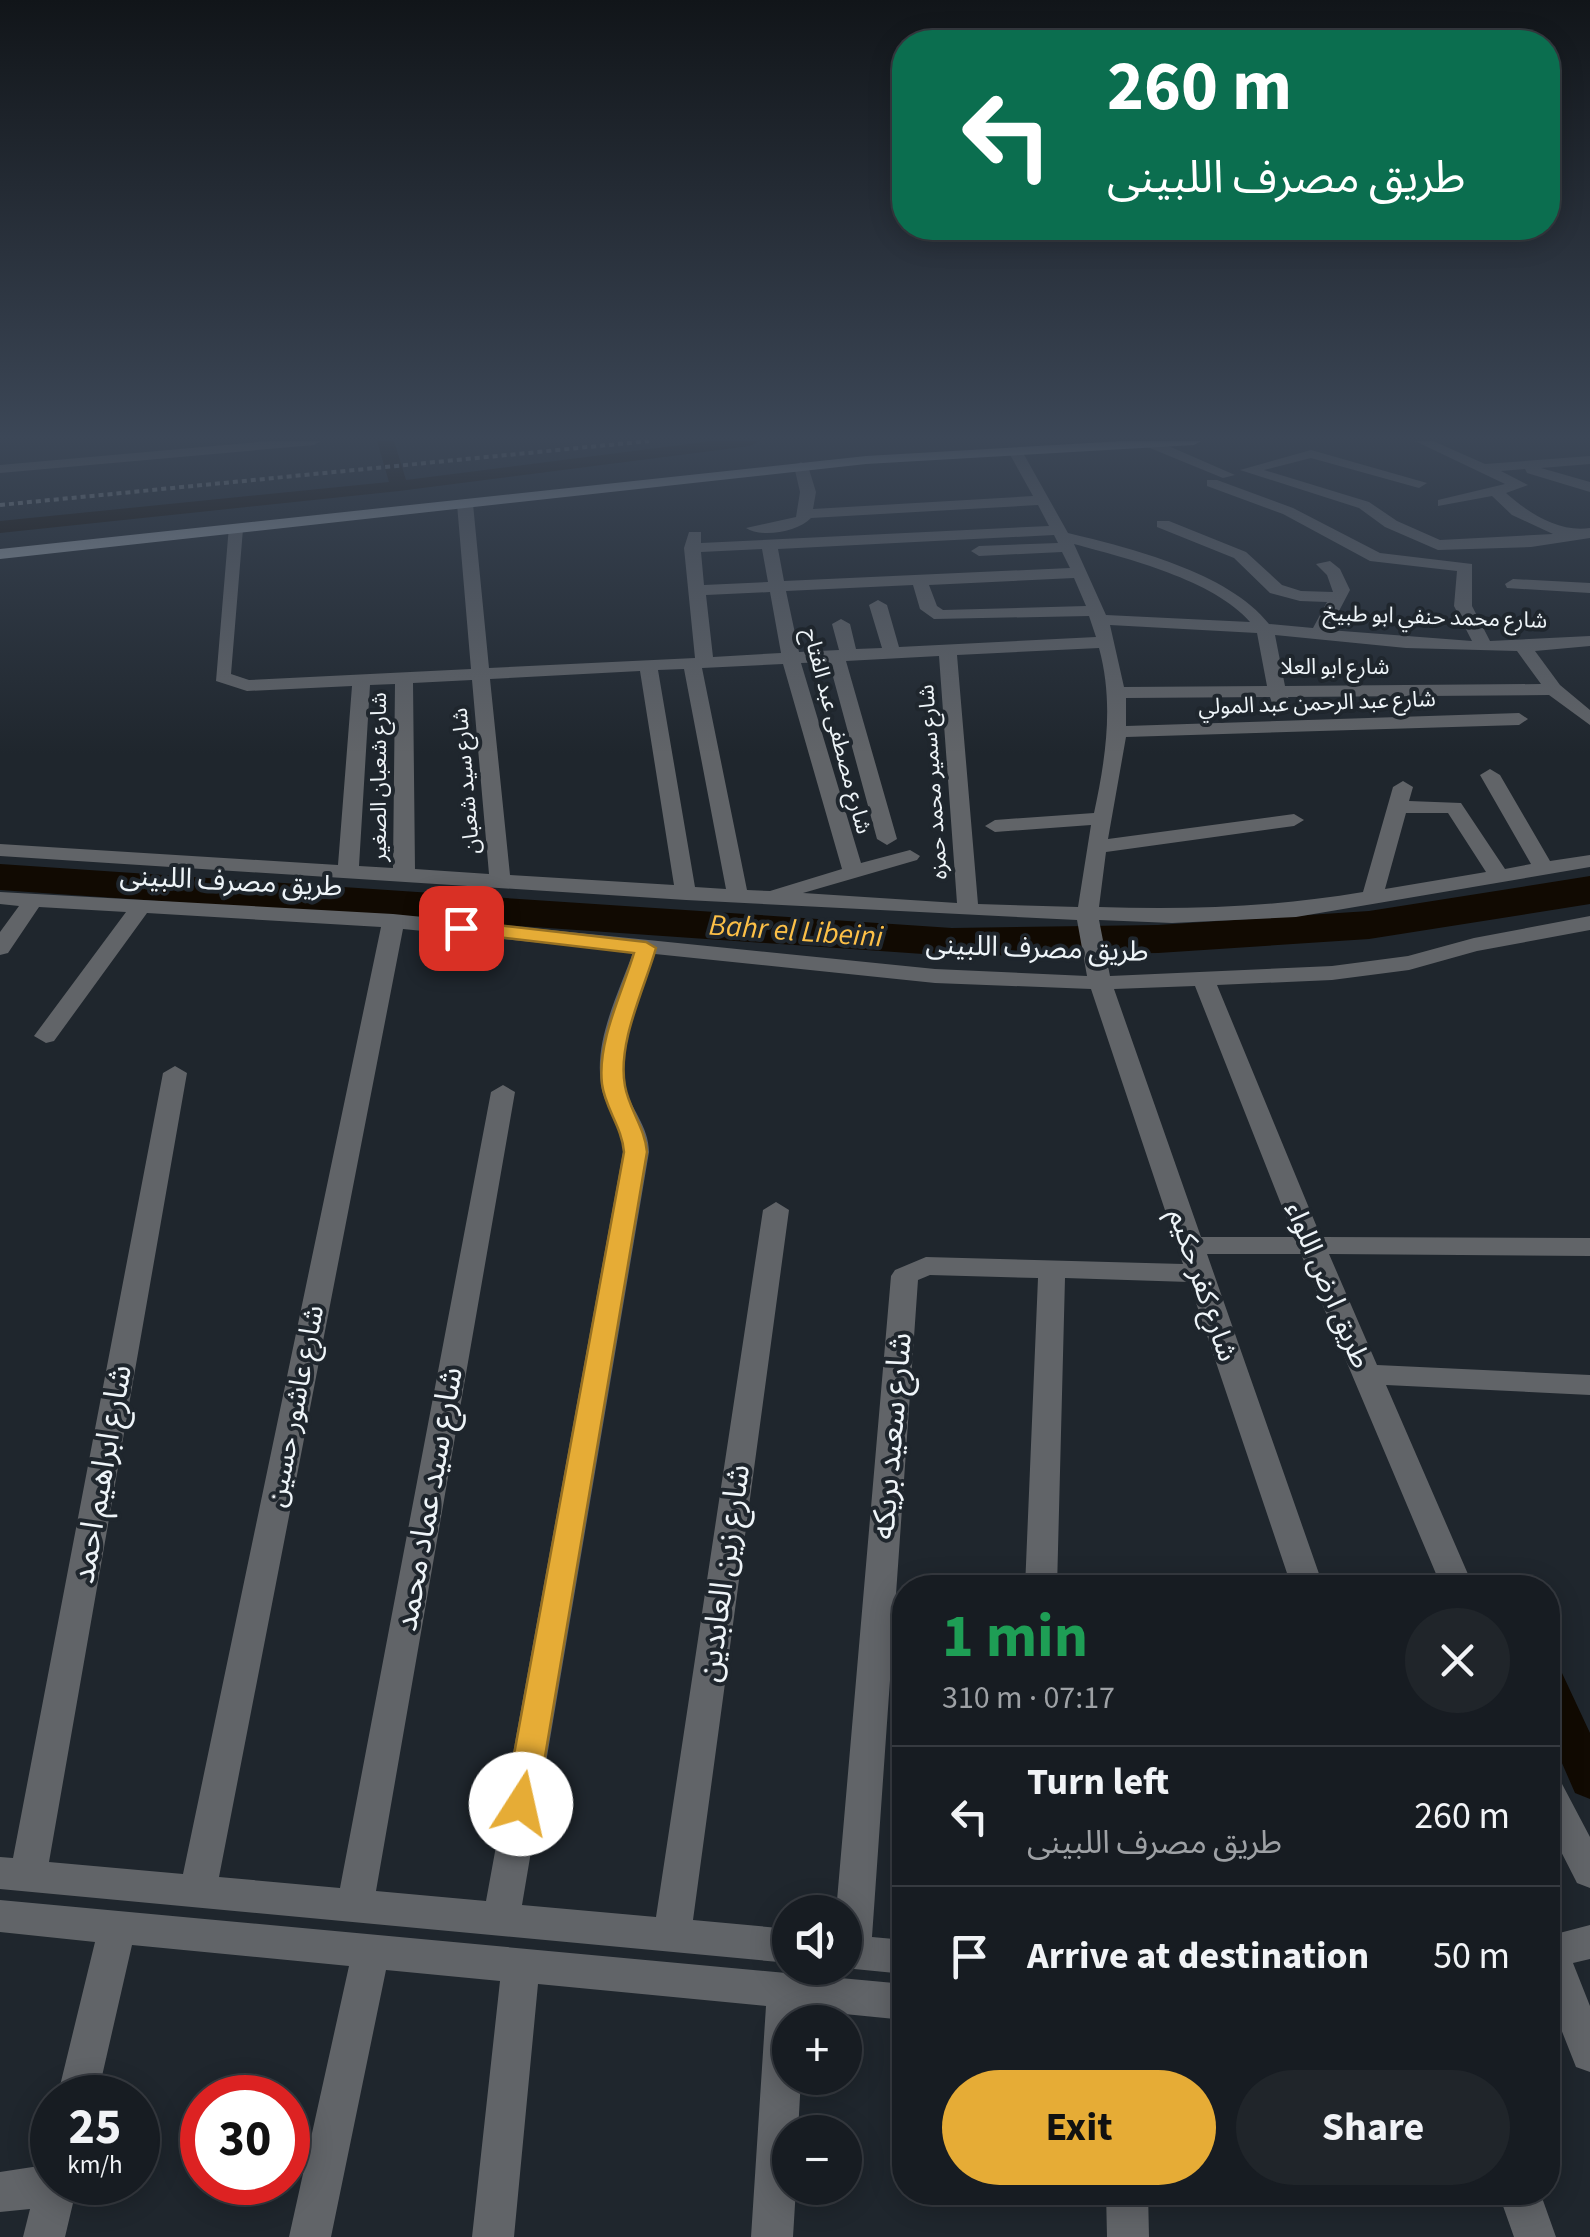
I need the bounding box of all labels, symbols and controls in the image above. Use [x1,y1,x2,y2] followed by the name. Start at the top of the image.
[1107,37,1292,137] text: 260 m
[942,70,1072,200] icon: left
[1107,146,1465,210] text: طريق مصرف اللبينى
[1322,597,1548,637] street label: شارع محمد حنفي ابو طبيخ
[794,624,880,838] street label: شارع مصطفى عبد الفتاح
[1281,651,1389,683] street label: شارع ابو العلا
[910,683,956,881] street label: شارع سمير محمد حمزه
[1198,683,1436,723] street label: شارع عبد الرحمن عبد المولي
[363,692,395,863] street label: شارع شعبان الصغير
[444,707,488,855] street label: شارع سيد شعبان
[119,855,343,907] street label: طريق مصرف اللبينى
[419,886,504,971] pin
[434,901,489,956] icon: arrive
[708,903,885,959] water label: Bahr el Libeini
[925,924,1149,972] street label: طريق مصرف اللبينى
[1275,1195,1381,1375] street label: طريق ارض اللواء
[1157,1203,1248,1367] street label: شارع كفر حكيم
[256,1302,334,1510] street label: شارع عاشور حسين
[860,1331,924,1541] street label: شارع سعيد بريكه
[60,1361,144,1587] street label: شارع ابراهيم احمد
[383,1363,475,1635] street label: شارع سيد عماد محمد
[686,1461,762,1685] street label: شارع زين العابدين
[942,1595,1088,1680] text: 1 min
[1405,1608,1510,1713] button: close
[942,1675,1115,1721] text: 310 m · 07:17
[469,1752,573,1856] position arrow
[1027,1755,1169,1809] text: Turn left
[942,1789,997,1844] icon: left
[1414,1789,1510,1843] text: 260 m
[1027,1820,1282,1866] text: طريق مصرف اللبينى
[772,1895,862,2205] map controls
[772,1895,862,1985] button: sound
[942,1929,997,1984] icon: arrive
[1027,1929,1369,1983] text: Arrive at destination
[1433,1929,1510,1983] text: 50 m
[772,2005,862,2095] button: +
[942,2070,1216,2185] button: Exit
[1236,2070,1510,2185] button: Share
[180,2075,310,2205] speed limit sign: 30
[69,2092,121,2163] text: 25
[772,2115,862,2205] button: −
[67,2147,123,2183] text: km/h

